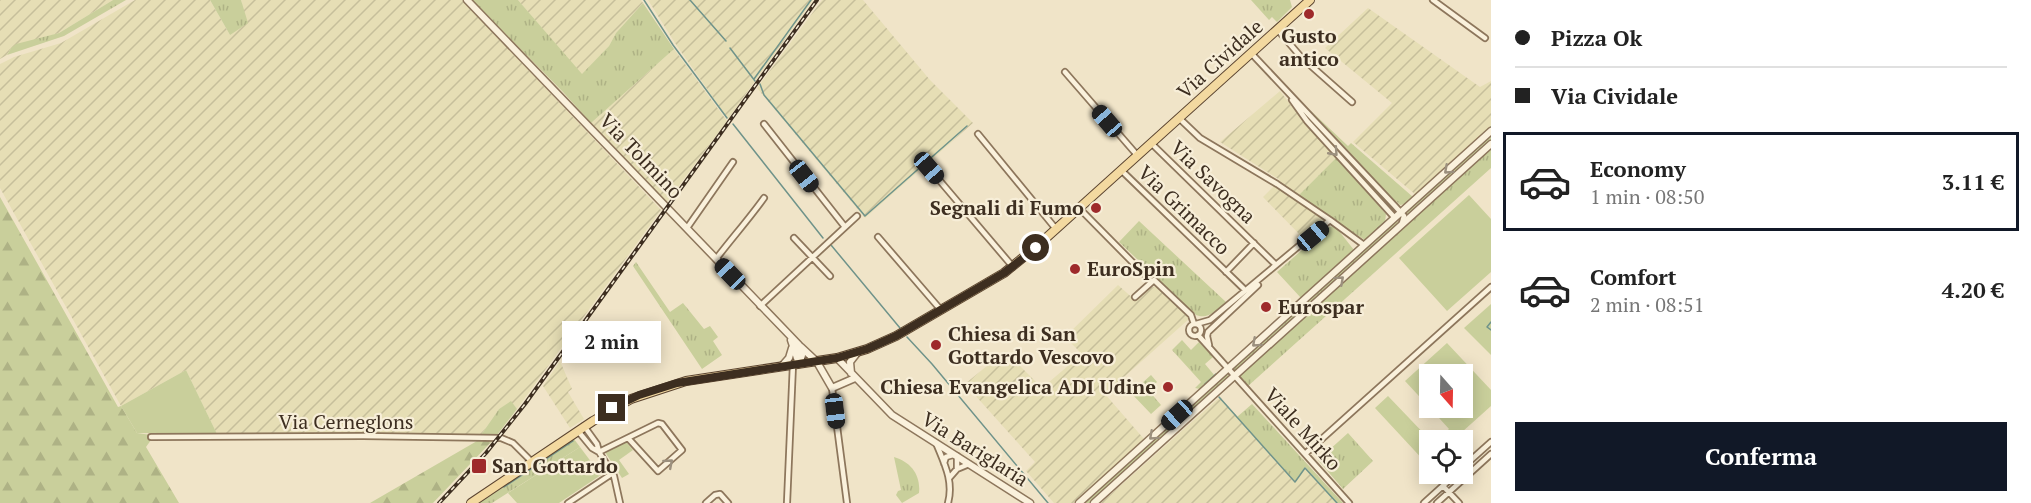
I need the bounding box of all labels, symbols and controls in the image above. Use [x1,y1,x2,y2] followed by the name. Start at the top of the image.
[1302,7,1316,21] marker: Gusto antico
[1171,13,1268,104] street label: Via Cividale
[1279,22,1339,72] place label: Gusto antico
[1551,23,1642,52] text: Pizza Ok
[1551,81,1678,110] text: Via Cividale
[1088,102,1126,140] car
[594,107,689,204] street label: Via Tolmino
[1165,134,1262,229] street label: Via Savogna
[1327,145,1338,155] one-way arrow
[910,149,948,187] car
[1590,154,1686,183] text: Economy
[1518,155,1572,209] icon: car
[786,156,822,196] car
[1132,159,1236,260] street label: Via Grimacco
[1444,163,1454,174] one-way arrow
[1942,167,2004,196] text: 3.11 €
[1590,183,1704,210] text: 1 min · 08:50
[930,194,1084,221] place label: Segnali di Fumo
[1089,201,1103,215] marker: Segnali di Fumo
[1293,218,1333,254] car
[1022,234,1049,261] route start
[711,255,749,293] car
[1087,255,1175,282] place label: EuroSpin
[1068,262,1082,276] marker: EuroSpin
[1590,262,1676,291] text: Comfort
[1518,263,1572,317] icon: car
[1942,275,2004,304] text: 4.20 €
[1333,276,1344,287] one-way arrow
[1590,291,1704,318] text: 2 min · 08:51
[1278,293,1364,320] place label: Eurospar
[1259,300,1273,314] marker: Eurospar
[948,320,1114,370] place label: Chiesa di San Gottardo Vescovo
[562,321,662,363] callout: 2 min
[584,328,639,355] text: 2 min
[1252,336,1263,347] one-way arrow
[929,338,943,352] marker: Chiesa di San Gottardo Vescovo
[1419,364,1473,418] north arrow
[1419,364,1473,484] map controls
[880,373,1156,400] place label: Chiesa Evangelica ADI Udine
[1161,380,1175,394] marker: Chiesa Evangelica ADI Udine
[1259,381,1348,476] street label: Viale Mirko
[824,392,846,430] car
[598,394,625,421] route end
[1158,396,1196,434] car
[917,405,1034,492] street label: Via Bariglaria
[279,408,413,435] street label: Via Cerneglons
[1515,422,2007,491] button: Conferma
[1149,429,1160,440] one-way arrow
[1419,430,1473,484] button: locate
[492,452,618,479] place label: San Gottardo
[470,457,488,475] marker: San Gottardo
[662,459,673,470] one-way arrow

